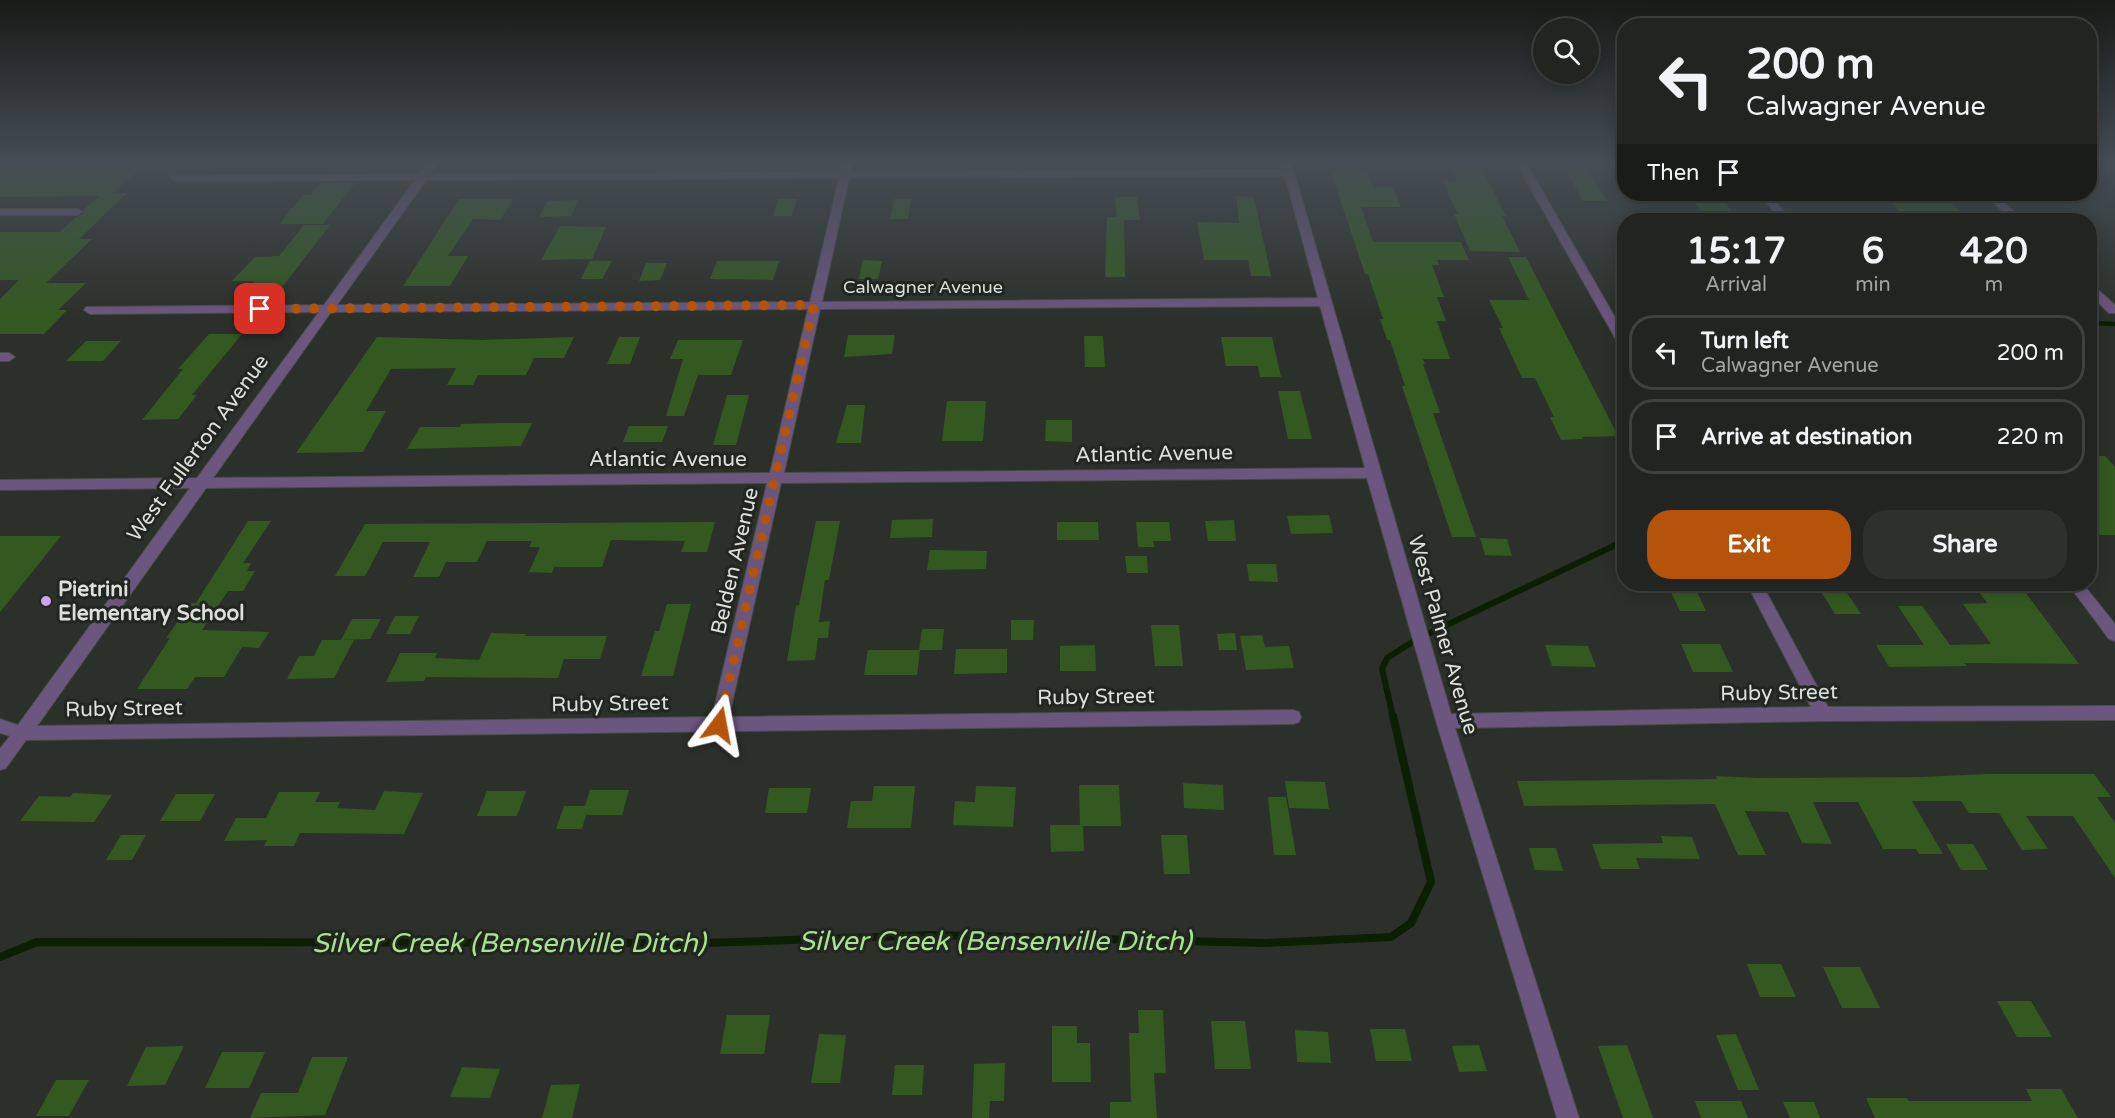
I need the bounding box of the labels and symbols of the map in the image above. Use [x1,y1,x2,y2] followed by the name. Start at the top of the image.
[843,276,1003,298] street label: Calwagner Avenue
[234,283,285,334] pin
[122,350,274,546] street label: West Fullerton Avenue
[1075,440,1233,468] street label: Atlantic Avenue
[589,447,747,472] street label: Atlantic Avenue
[706,485,764,637] street label: Belden Avenue
[1403,533,1483,738] street label: West Palmer Avenue
[58,577,245,626] place label: Pietrini Elementary School
[39,594,53,608] marker: Pietrini Elementary School
[1720,679,1838,707] street label: Ruby Street
[1037,683,1155,711] street label: Ruby Street
[551,690,669,718] street label: Ruby Street
[687,693,751,757] position arrow
[65,695,183,723] street label: Ruby Street
[798,925,1193,958] water label: Silver Creek (Bensenville Ditch)
[312,927,707,960] water label: Silver Creek (Bensenville Ditch)

